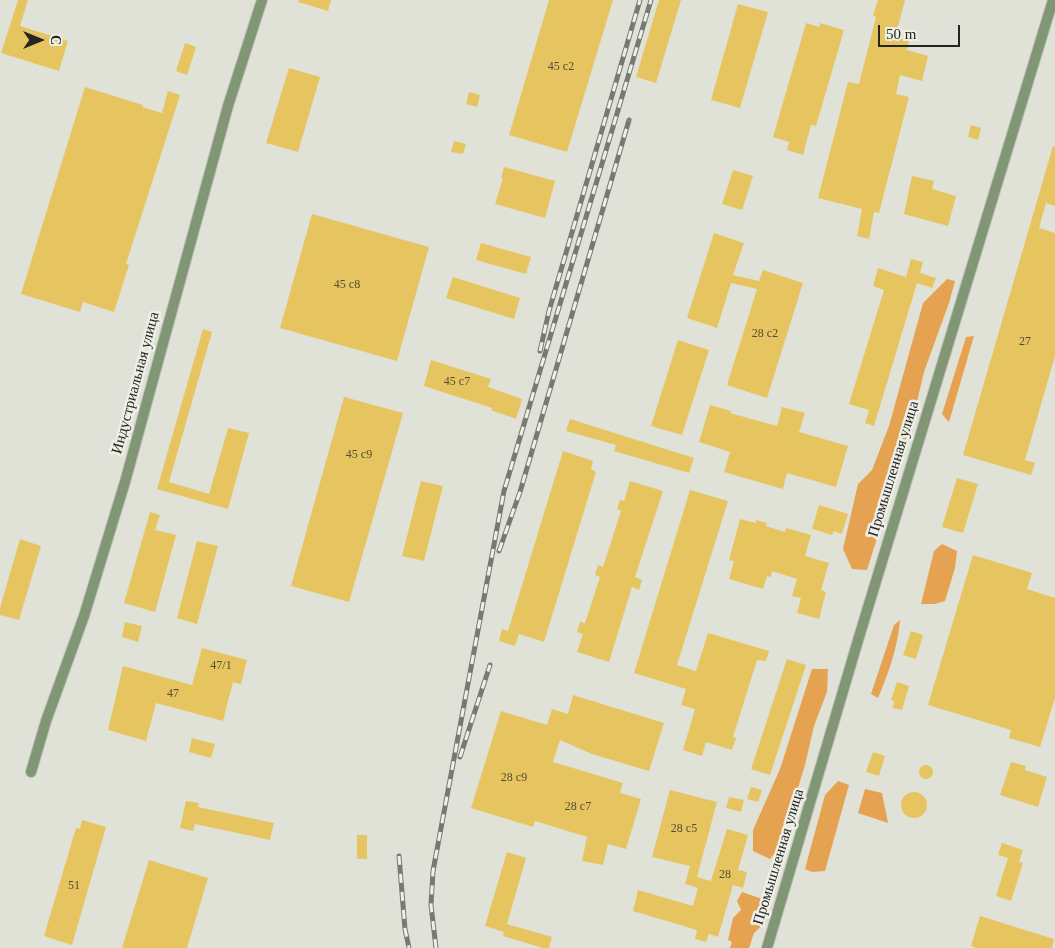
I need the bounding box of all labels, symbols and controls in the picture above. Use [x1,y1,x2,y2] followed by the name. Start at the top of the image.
[15,15,65,65] north arrow
[880,15,962,47] scale bar
[886,26,916,42] text: 50 m
[48,35,63,45] text: С
[548,60,574,74] house number: 45 с2
[334,278,360,292] house number: 45 с8
[108,310,164,456] street label: Индустриальная улица
[752,327,778,341] house number: 28 с2
[1019,335,1031,349] house number: 27
[444,375,470,389] house number: 45 с7
[865,399,923,539] street label: Промышленная улица
[346,448,372,462] house number: 45 с9
[210,659,232,673] house number: 47/1
[167,687,179,701] house number: 47
[501,771,527,785] house number: 28 с9
[750,787,808,927] street label: Промышленная улица
[565,800,591,814] house number: 28 с7
[671,822,697,836] house number: 28 с5
[719,868,731,882] house number: 28
[68,879,80,893] house number: 51

